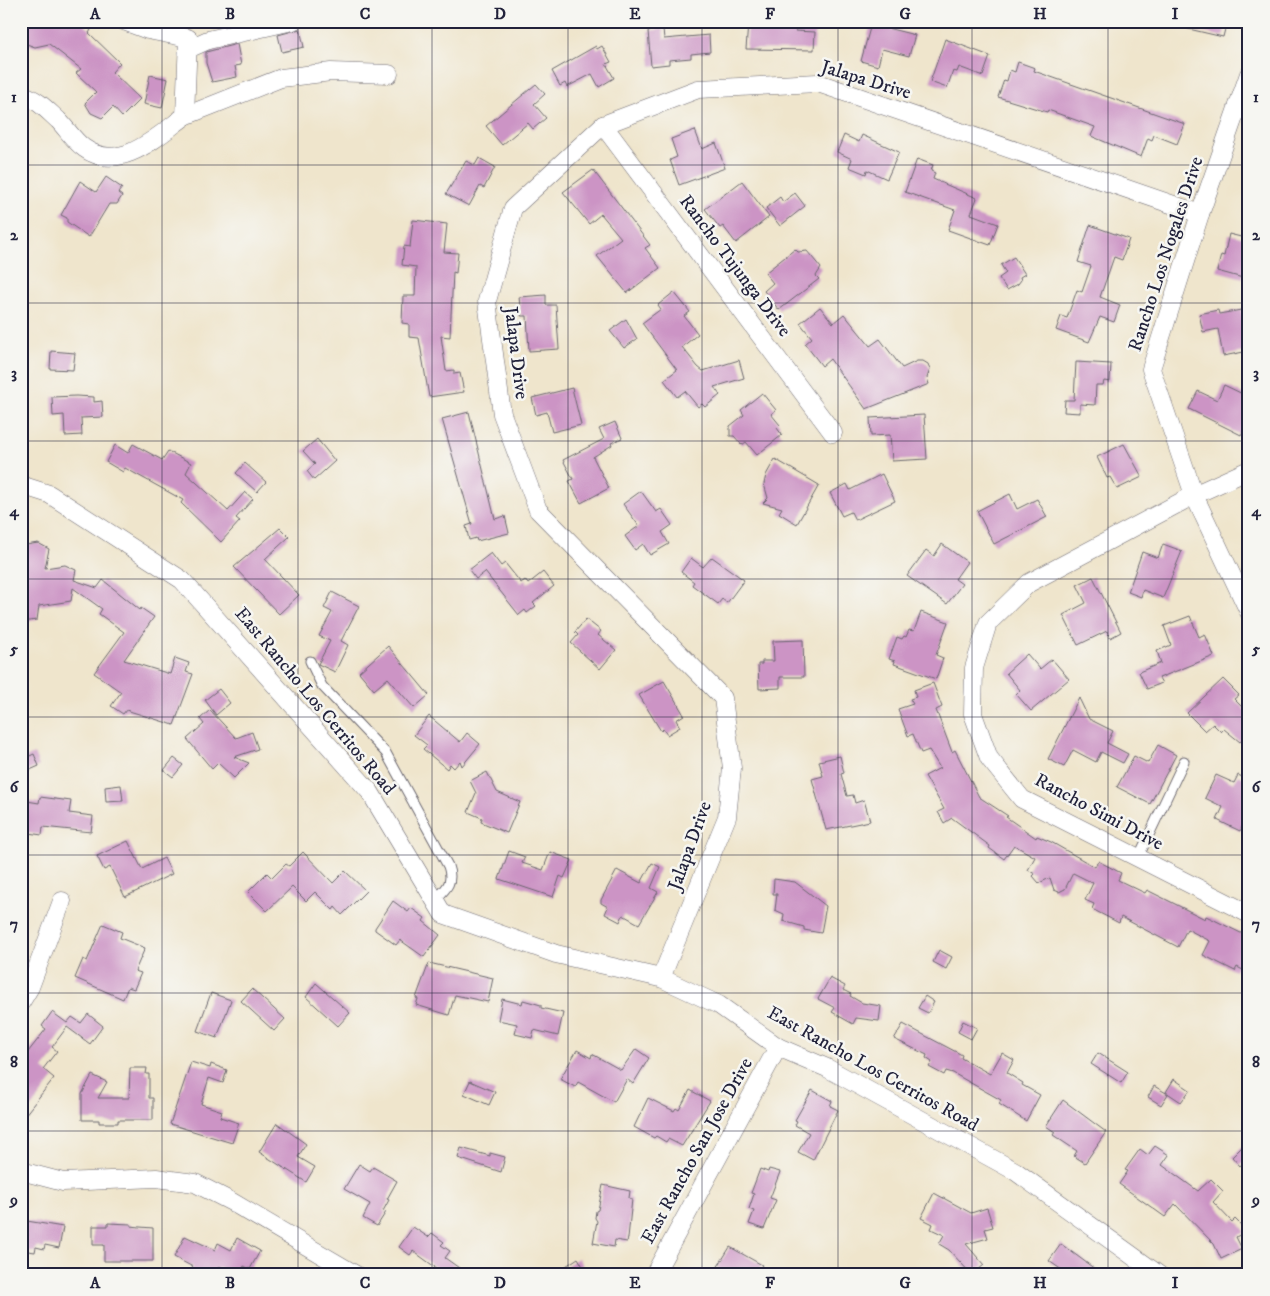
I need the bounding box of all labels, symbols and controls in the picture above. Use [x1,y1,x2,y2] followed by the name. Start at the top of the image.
[89,4,101,24] text: A
[225,4,235,24] text: B
[360,4,370,24] text: C
[494,4,506,24] text: D
[629,4,641,24] text: E
[765,4,775,24] text: F
[899,4,911,24] text: G
[1033,4,1047,24] text: H
[1172,4,1179,24] text: I
[816,55,914,105] street label: Jalapa Drive
[11,87,17,107] text: 1
[1253,87,1259,107] text: 1
[1124,154,1208,354] street label: Rancho Los Nogales Drive
[674,191,796,342] street label: Rancho Tujunga Drive
[10,225,19,245] text: 2
[1252,225,1261,245] text: 2
[499,303,533,401] street label: Jalapa Drive
[11,363,17,383] text: 3
[1253,363,1259,383] text: 3
[8,501,19,521] text: 4
[1250,501,1261,521] text: 4
[230,602,401,800] street label: East Rancho Los Cerritos Road
[9,639,18,659] text: 5
[1251,639,1260,659] text: 5
[1031,768,1167,856] street label: Rancho Simi Drive
[10,777,20,797] text: 6
[1252,777,1262,797] text: 6
[663,798,717,896] street label: Jalapa Drive
[10,914,18,934] text: 7
[1252,914,1260,934] text: 7
[763,1001,983,1137] street label: East Rancho Los Cerritos Road
[10,1052,18,1072] text: 8
[1252,1052,1260,1072] text: 8
[636,1054,758,1248] street label: East Rancho San Jose Drive
[9,1190,18,1210] text: 9
[1251,1190,1260,1210] text: 9
[89,1273,101,1293] text: A
[225,1273,235,1293] text: B
[360,1273,370,1293] text: C
[494,1273,506,1293] text: D
[629,1273,641,1293] text: E
[765,1273,775,1293] text: F
[899,1273,911,1293] text: G
[1033,1273,1047,1293] text: H
[1172,1273,1179,1293] text: I

